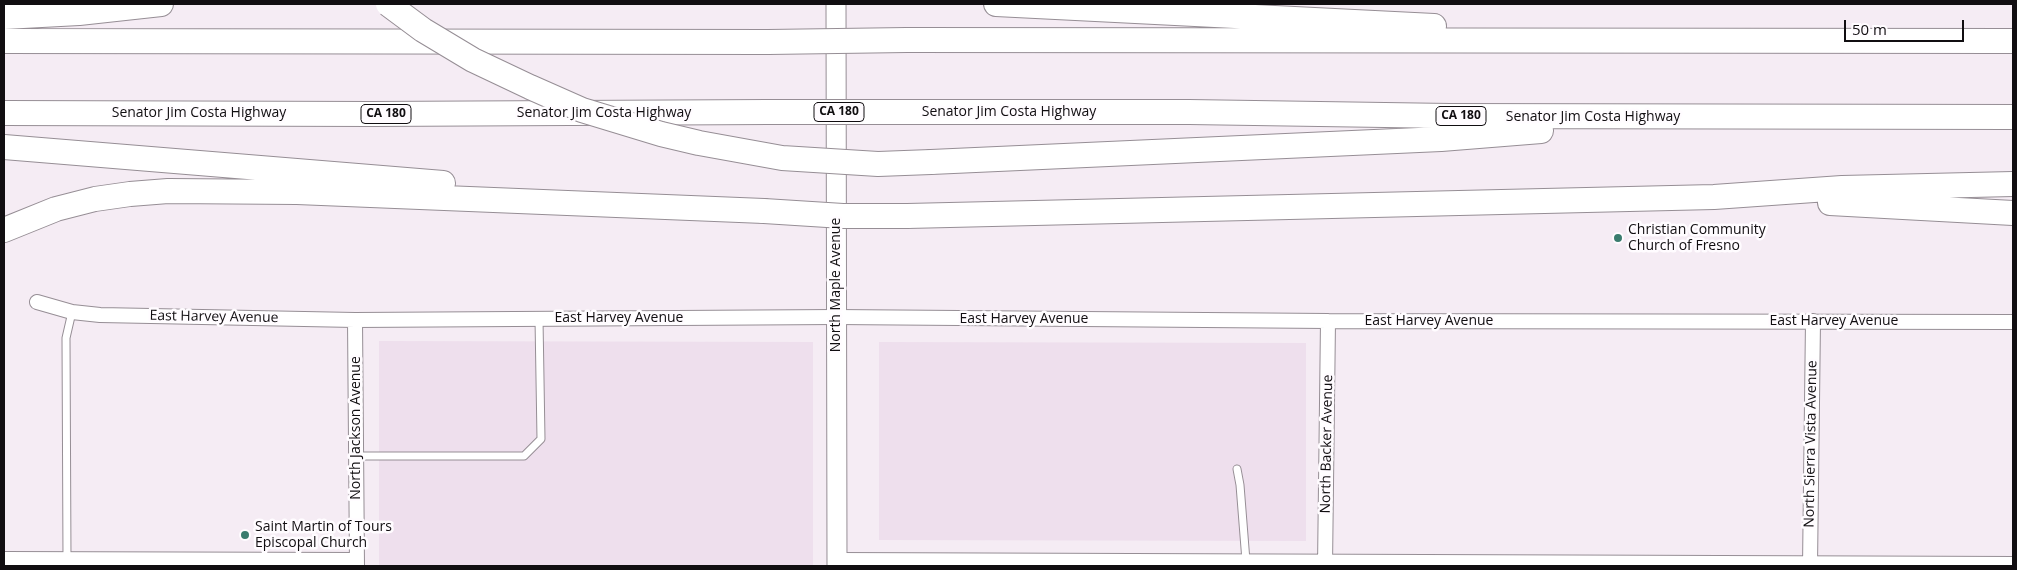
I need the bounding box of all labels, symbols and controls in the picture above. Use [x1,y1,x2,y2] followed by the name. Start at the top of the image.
[1847,10,1967,42] scale bar
[1852,19,1887,39] text: 50 m
[814,102,864,121] road number: CA 180
[922,104,1096,120] street label: Senator Jim Costa Highway
[112,105,286,121] street label: Senator Jim Costa Highway
[361,105,411,124] road number: CA 180
[517,105,691,121] street label: Senator Jim Costa Highway
[1436,106,1486,125] road number: CA 180
[1506,109,1680,125] street label: Senator Jim Costa Highway
[828,218,844,352] street label: North Maple Avenue
[1628,222,1766,254] place label: Christian Community Church of Fresno
[1612,232,1624,244] marker: Christian Community Church of Fresno
[149,307,279,327] street label: East Harvey Avenue
[555,310,683,326] street label: East Harvey Avenue
[960,311,1088,327] street label: East Harvey Avenue
[1365,313,1493,329] street label: East Harvey Avenue
[1770,313,1898,329] street label: East Harvey Avenue
[348,356,364,500] street label: North Jackson Avenue
[1801,360,1821,528] street label: North Sierra Vista Avenue
[1317,374,1337,514] street label: North Backer Avenue
[255,519,392,552] place label: Saint Martin of Tours Episcopal Church
[239,529,251,541] marker: Saint Martin of Tours Episcopal Church

